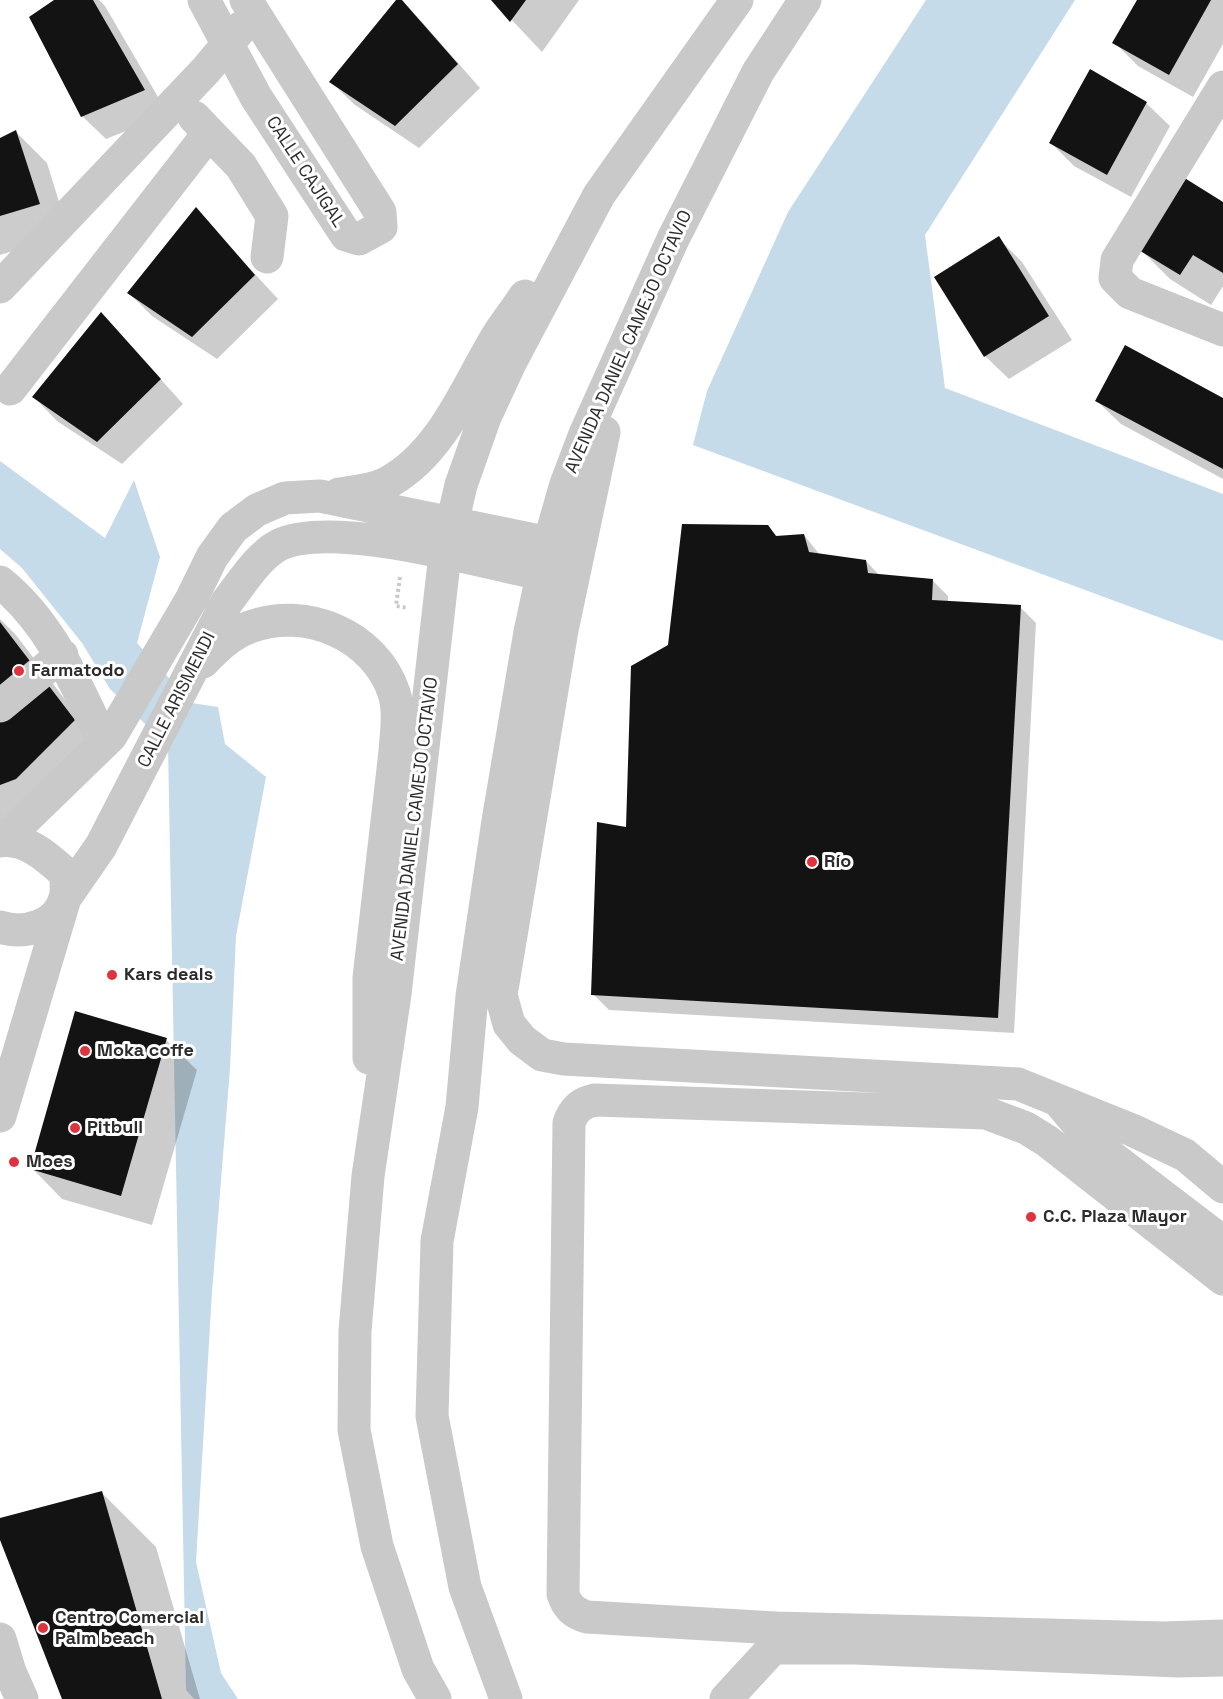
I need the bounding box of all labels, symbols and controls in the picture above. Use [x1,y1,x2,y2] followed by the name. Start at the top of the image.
[261,112,349,232] street label: CALLE CAJIGAL
[561,207,697,477] street label: AVENIDA DANIEL CAMEJO OCTAVIO
[133,629,221,771] street label: CALLE ARISMENDI
[31,660,125,682] place label: Farmatodo
[12,664,26,678] marker: Farmatodo
[387,676,443,962] street label: AVENIDA DANIEL CAMEJO OCTAVIO
[824,851,851,873] place label: Río
[805,855,819,869] marker: Río
[124,964,213,986] place label: Kars deals
[105,968,119,982] marker: Kars deals
[97,1040,194,1062] place label: Moka coffe
[78,1044,92,1058] marker: Moka coffe
[87,1117,143,1139] place label: Pitbull
[68,1121,82,1135] marker: Pitbull
[26,1151,73,1173] place label: Moes
[7,1155,21,1169] marker: Moes
[1043,1206,1187,1228] place label: C.C. Plaza Mayor
[1024,1210,1038,1224] marker: C.C. Plaza Mayor
[55,1607,204,1650] place label: Centro Comercial Palm beach
[36,1621,50,1635] marker: Centro Comercial Palm beach

